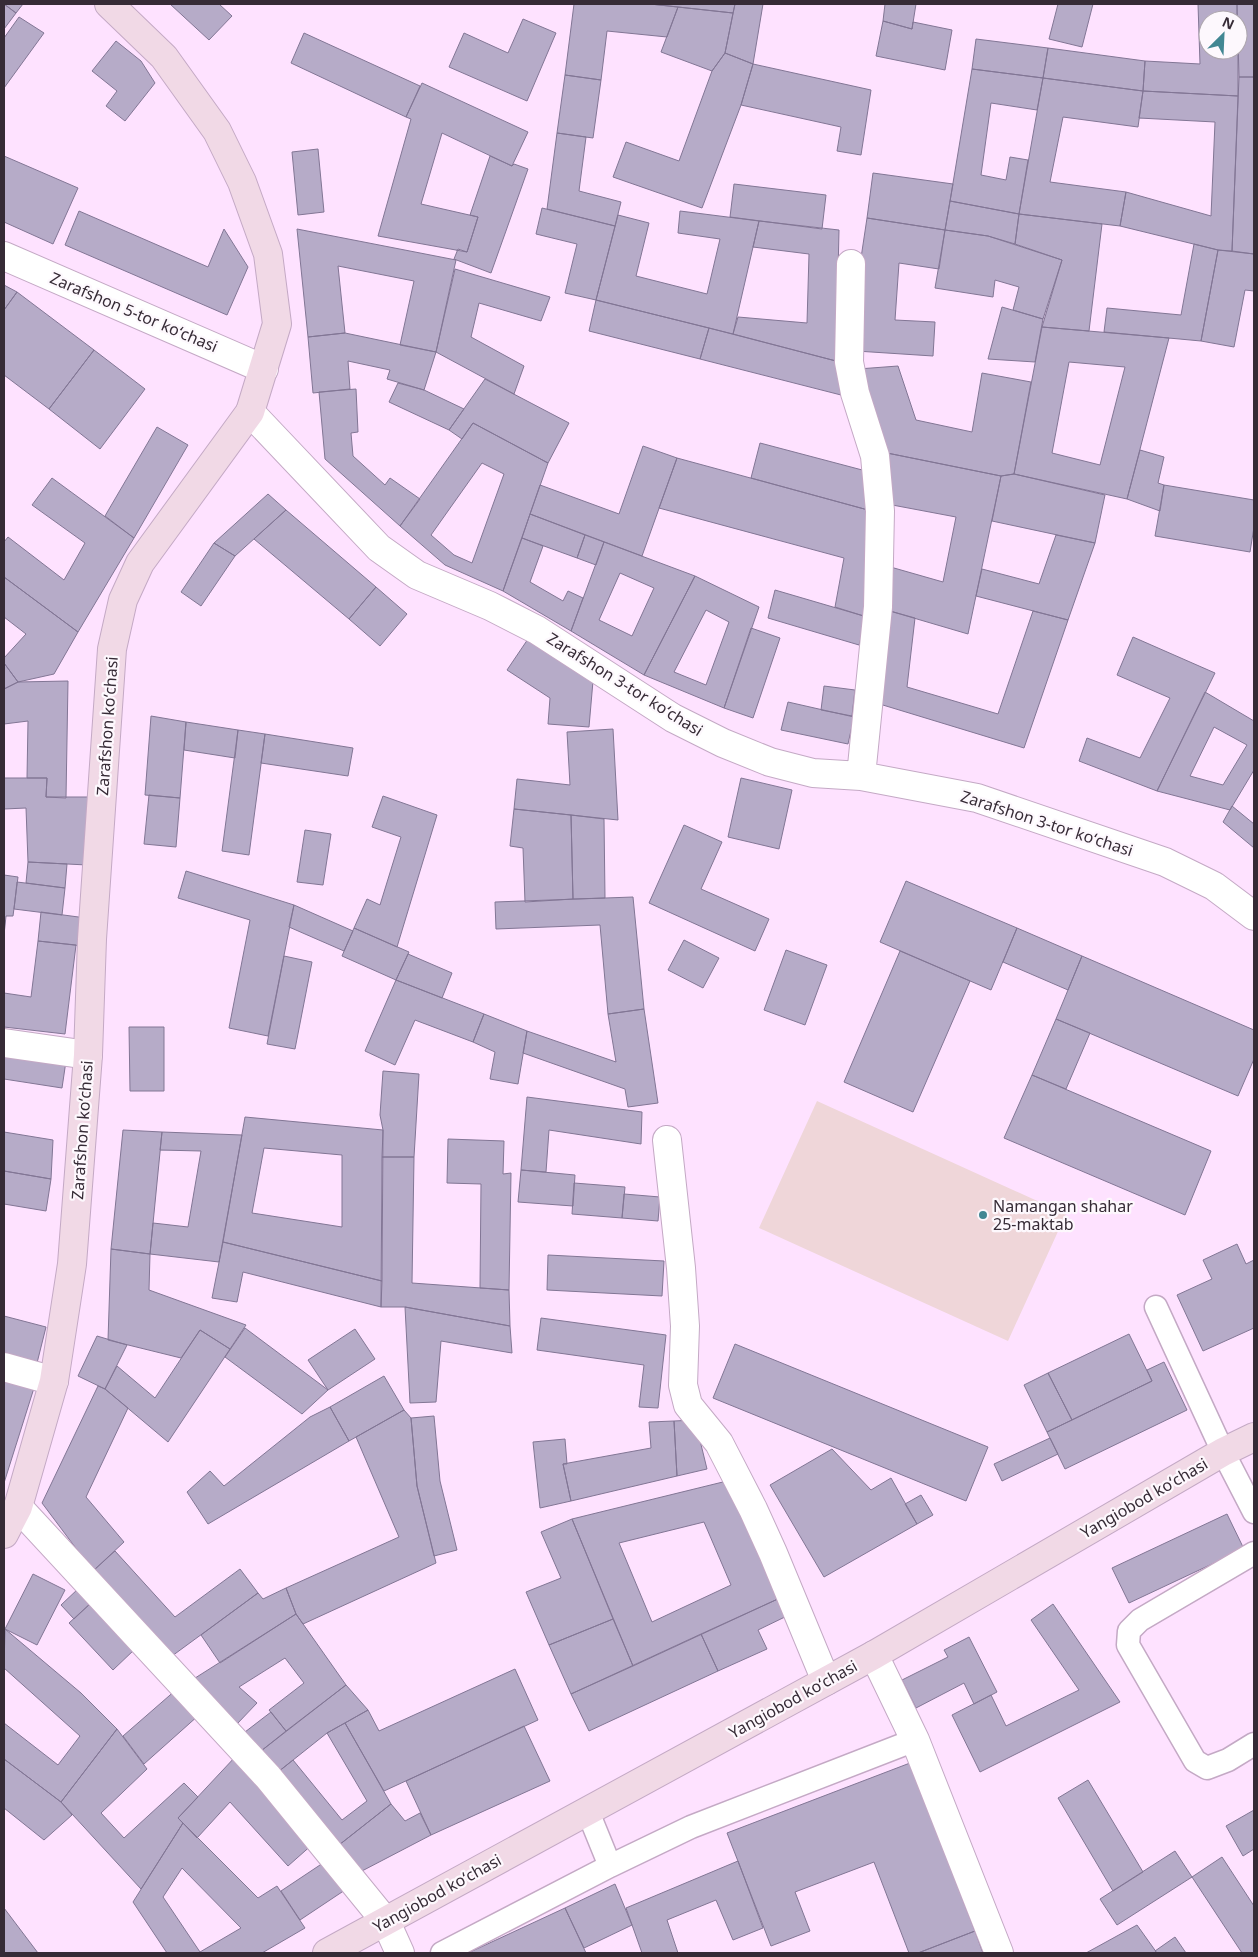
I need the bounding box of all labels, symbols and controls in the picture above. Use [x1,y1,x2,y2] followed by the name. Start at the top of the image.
[1198,10,1248,60] north arrow
[1219,12,1238,34] text: N
[47,267,221,357] street label: Zarafshon 5-tor koʻchasi
[543,627,707,741] street label: Zarafshon 3-tor koʻchasi
[91,656,123,796] street label: Zarafshon koʻchasi
[958,785,1136,861] street label: Zarafshon 3-tor koʻchasi
[66,1060,98,1200] street label: Zarafshon koʻchasi
[993,1195,1133,1235] place label: Namangan shahar 25-maktab
[977,1209,989,1221] marker: Namangan shahar 25-maktab
[1076,1453,1212,1543] street label: Yangiobod koʻchasi
[725,1655,861,1743] street label: Yangiobod koʻchasi
[369,1849,505,1937] street label: Yangiobod koʻchasi

